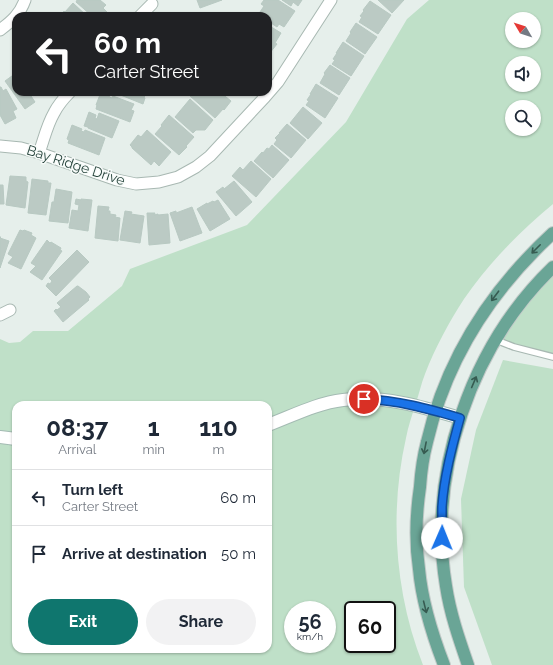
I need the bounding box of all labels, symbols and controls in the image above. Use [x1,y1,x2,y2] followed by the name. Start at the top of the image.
[505,12,541,48] north arrow
[505,12,541,136] map controls
[94,27,161,60] text: 60 m
[28,28,80,80] icon: left
[505,56,541,92] button: sound
[94,61,199,82] text: Carter Street
[505,100,541,136] button: search
[25,142,127,188] street label: Bay Ridge Drive
[531,244,541,254] one-way arrow
[491,290,500,301] one-way arrow
[471,376,478,388] one-way arrow
[347,382,381,416] pin
[353,388,375,410] icon: arrive
[46,413,108,442] text: 08:37
[148,413,160,442] text: 1
[199,413,238,442] text: 110
[58,442,96,457] text: Arrival
[143,442,165,457] text: min
[213,442,224,457] text: m
[421,442,429,455] one-way arrow
[62,481,123,499] text: Turn left
[28,487,50,509] icon: left
[220,489,256,507] text: 60 m
[62,499,138,514] text: Carter Street
[421,517,463,559] position arrow
[28,543,50,565] icon: arrive
[62,545,207,563] text: Arrive at destination
[221,545,256,563] text: 50 m
[28,599,138,645] button: Exit
[146,599,256,645] button: Share
[422,600,430,613] one-way arrow
[344,601,396,653] speed limit sign: 60
[298,610,322,634] text: 56
[297,631,323,642] text: km/h

